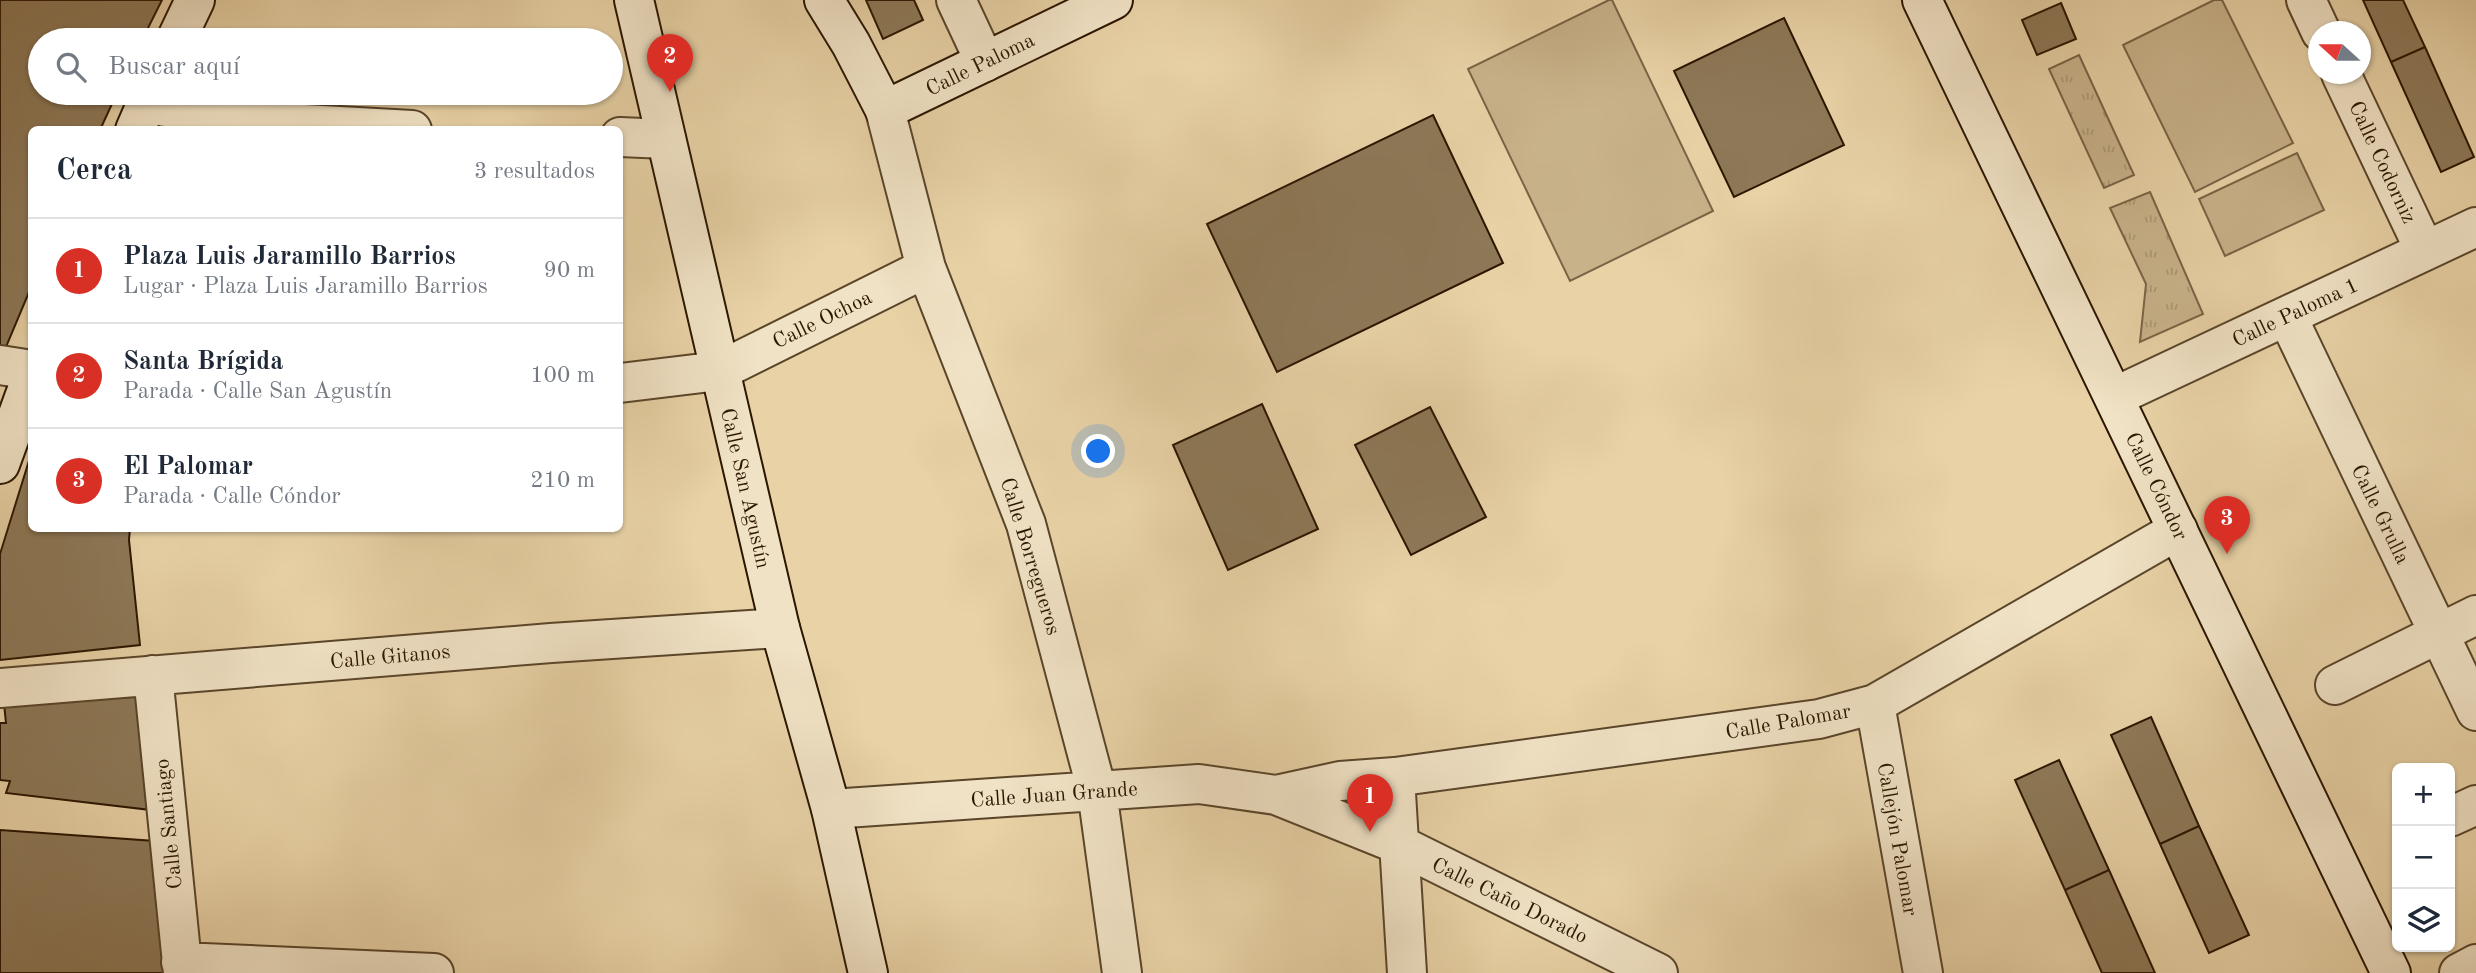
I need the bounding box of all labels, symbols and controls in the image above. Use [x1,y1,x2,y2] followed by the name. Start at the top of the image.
[2308,21,2371,84] north arrow
[28,28,623,105] search box
[923,30,1038,101] street label: Calle Paloma
[647,34,693,92] pin: 2
[52,48,90,86] icon: search
[108,54,240,80] text: Buscar aquí
[2344,98,2419,227] street label: Calle Codorniz
[56,156,132,186] text: Cerca
[474,160,595,183] text: 3 resultados
[123,244,456,270] text: Plaza Luis Jaramillo Barrios
[72,259,86,282] text: 1
[544,259,595,282] text: 90 m
[123,275,488,298] text: Lugar · Plaza Luis Jaramillo Barrios
[2229,275,2362,352] street label: Calle Paloma 1
[770,287,876,353] street label: Calle Ochoa
[123,349,283,375] text: Santa Brígida
[72,364,86,387] text: 2
[530,364,595,387] text: 100 m
[123,380,392,403] text: Parada · Calle San Agustín
[716,406,773,571] street label: Calle San Agustín
[2121,429,2191,544] street label: Calle Cóndor
[1081,434,1115,468] your location
[123,454,253,480] text: El Palomar
[2347,462,2413,568] street label: Calle Grulla
[72,469,86,492] text: 3
[530,469,595,492] text: 210 m
[996,475,1064,638] street label: Calle Borregueros
[123,485,341,508] text: Parada · Calle Cóndor
[2204,496,2250,554] pin: 3
[329,642,451,673] street label: Calle Gitanos
[1724,701,1853,744] street label: Calle Palomar
[152,757,187,890] street label: Calle Santiago
[1873,761,1920,918] street label: Callejón Palomar
[2392,763,2455,952] map controls
[2392,763,2455,826] button: +
[1347,774,1393,832] pin: 1
[970,779,1138,812] street label: Calle Juan Grande
[2392,826,2455,889] button: −
[1428,855,1591,948] street label: Calle Caño Dorado
[2392,889,2455,952] button: layers

